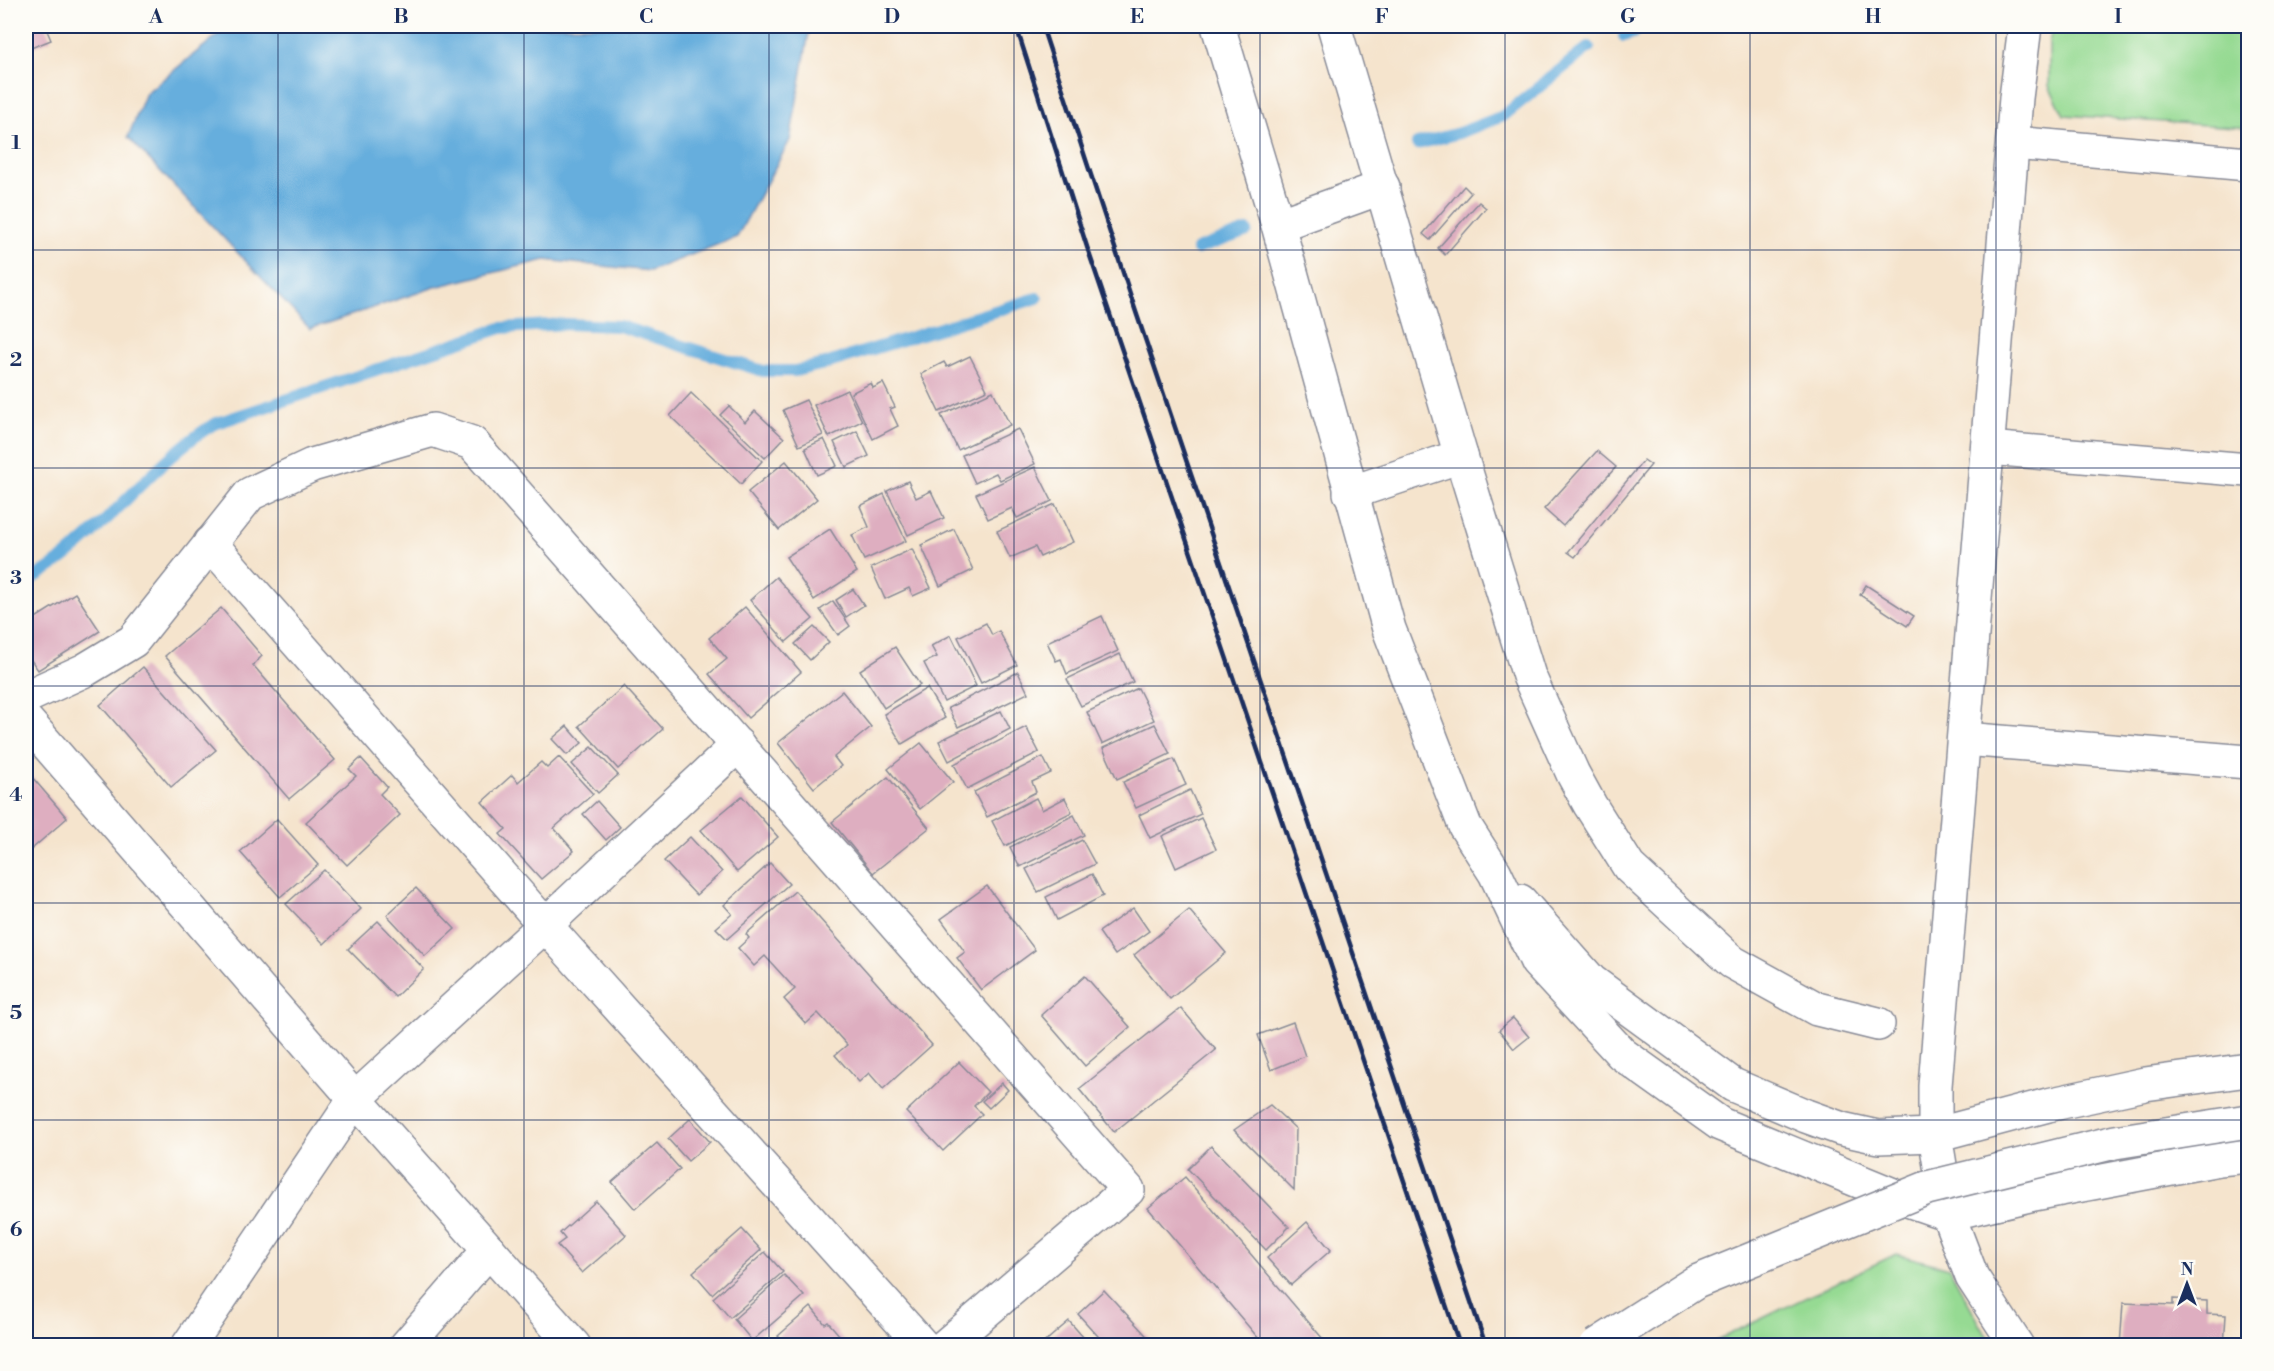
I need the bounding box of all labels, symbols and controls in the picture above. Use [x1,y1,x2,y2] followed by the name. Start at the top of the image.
[148,5,164,30] text: A
[393,5,409,30] text: B
[639,5,653,30] text: C
[884,5,900,30] text: D
[1130,5,1144,30] text: E
[1375,5,1389,30] text: F
[1620,5,1636,30] text: G
[1865,5,1882,30] text: H
[2114,5,2122,30] text: I
[11,131,21,156] text: 1
[10,348,22,373] text: 2
[10,566,22,591] text: 3
[9,783,23,808] text: 4
[10,1001,22,1026] text: 5
[10,1218,23,1243] text: 6
[2157,1254,2217,1314] north arrow
[2181,1260,2194,1280] text: N

